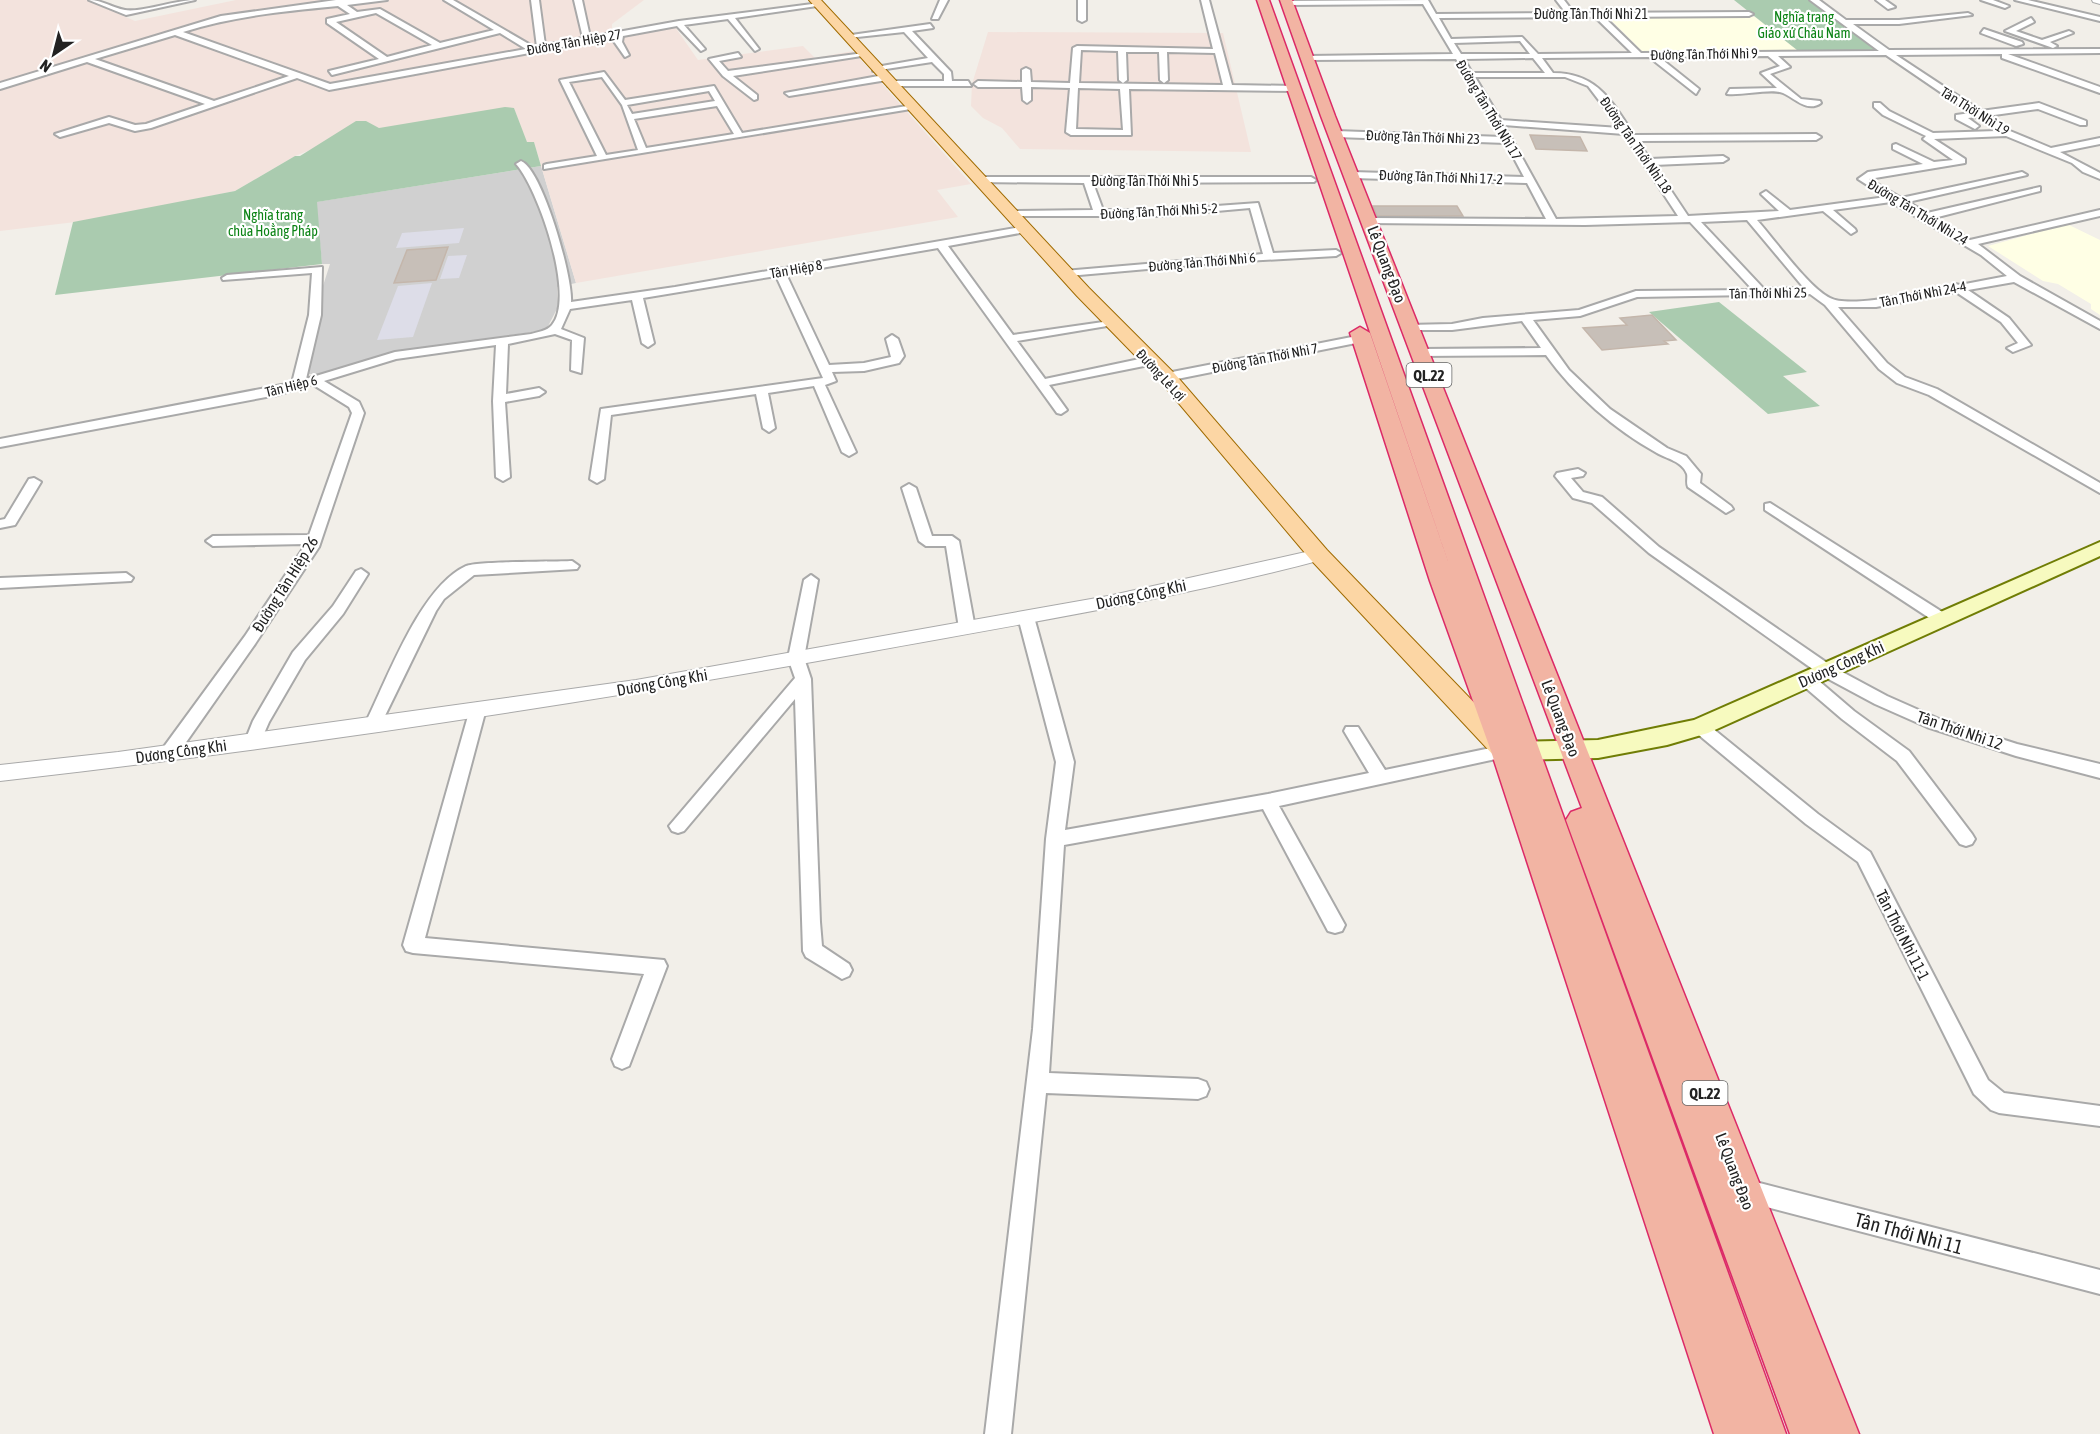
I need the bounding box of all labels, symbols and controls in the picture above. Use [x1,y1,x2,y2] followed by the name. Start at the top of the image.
[1534,6,1648,22] street label: Đường Tân Thới Nhì 21
[1757,9,1851,41] park label: Nghĩa trang Giáo xứ Châu Nam
[24,24,84,84] north arrow
[525,26,623,58] street label: Đường Tân Hiệp 27
[1650,45,1758,63] street label: Đường Tân Thới Nhì 9
[36,56,54,76] text: N
[1453,57,1525,163] street label: Đường Tân Thới Nhì 17
[1938,84,2012,138] street label: Tân Thời Nhì 19
[1597,94,1675,197] street label: Đường Tân Thới Nhì 18
[1366,127,1480,147] street label: Đường Tân Thới Nhì 23
[1379,167,1503,187] street label: Đường Tân Thới Nhì 17-2
[1091,173,1199,189] street label: Đường Tân Thới Nhì 5
[1865,176,1971,248] street label: Đường Tân Thới Nhì 24
[1100,200,1218,222] street label: Đường Tân Thới Nhì 5-2
[228,207,318,239] park label: Nghĩa trang chùa Hoằng Pháp
[1363,223,1410,305] street label: Lê Quang Đạo
[1148,249,1257,275] street label: Đường Tản Thới Nhì 6
[768,256,824,282] street label: Tân Hiệp 8
[1878,278,1968,310] street label: Tân Thới Nhì 24-4
[1729,284,1807,302] street label: Tân Thới Nhì 25
[1211,340,1319,376] street label: Đường Tân Thới Nhì 7
[1133,346,1189,404] street label: Đường Lê Lợi
[1406,363,1452,387] road number: QL.22
[263,372,319,400] street label: Tân Hiệp 6
[248,533,322,636] street label: Đường Tân Hiệp 26
[1094,576,1188,613] street label: Dương Công Khi
[1795,637,1887,692] street label: Dương Công Khi
[615,665,709,700] street label: Dương Công Khi
[1537,677,1584,759] street label: Lê Quang Đạo
[1915,707,2005,753] street label: Tân Thới Nhì 12
[134,736,228,767] street label: Dương Công Khi
[1872,887,1934,983] street label: Tân Thới Nhì 11-1
[1682,1081,1728,1105] road number: QL.22
[1711,1130,1758,1212] street label: Lê Quang Đạo
[1852,1207,1966,1259] street label: Tân Thới Nhì 11

